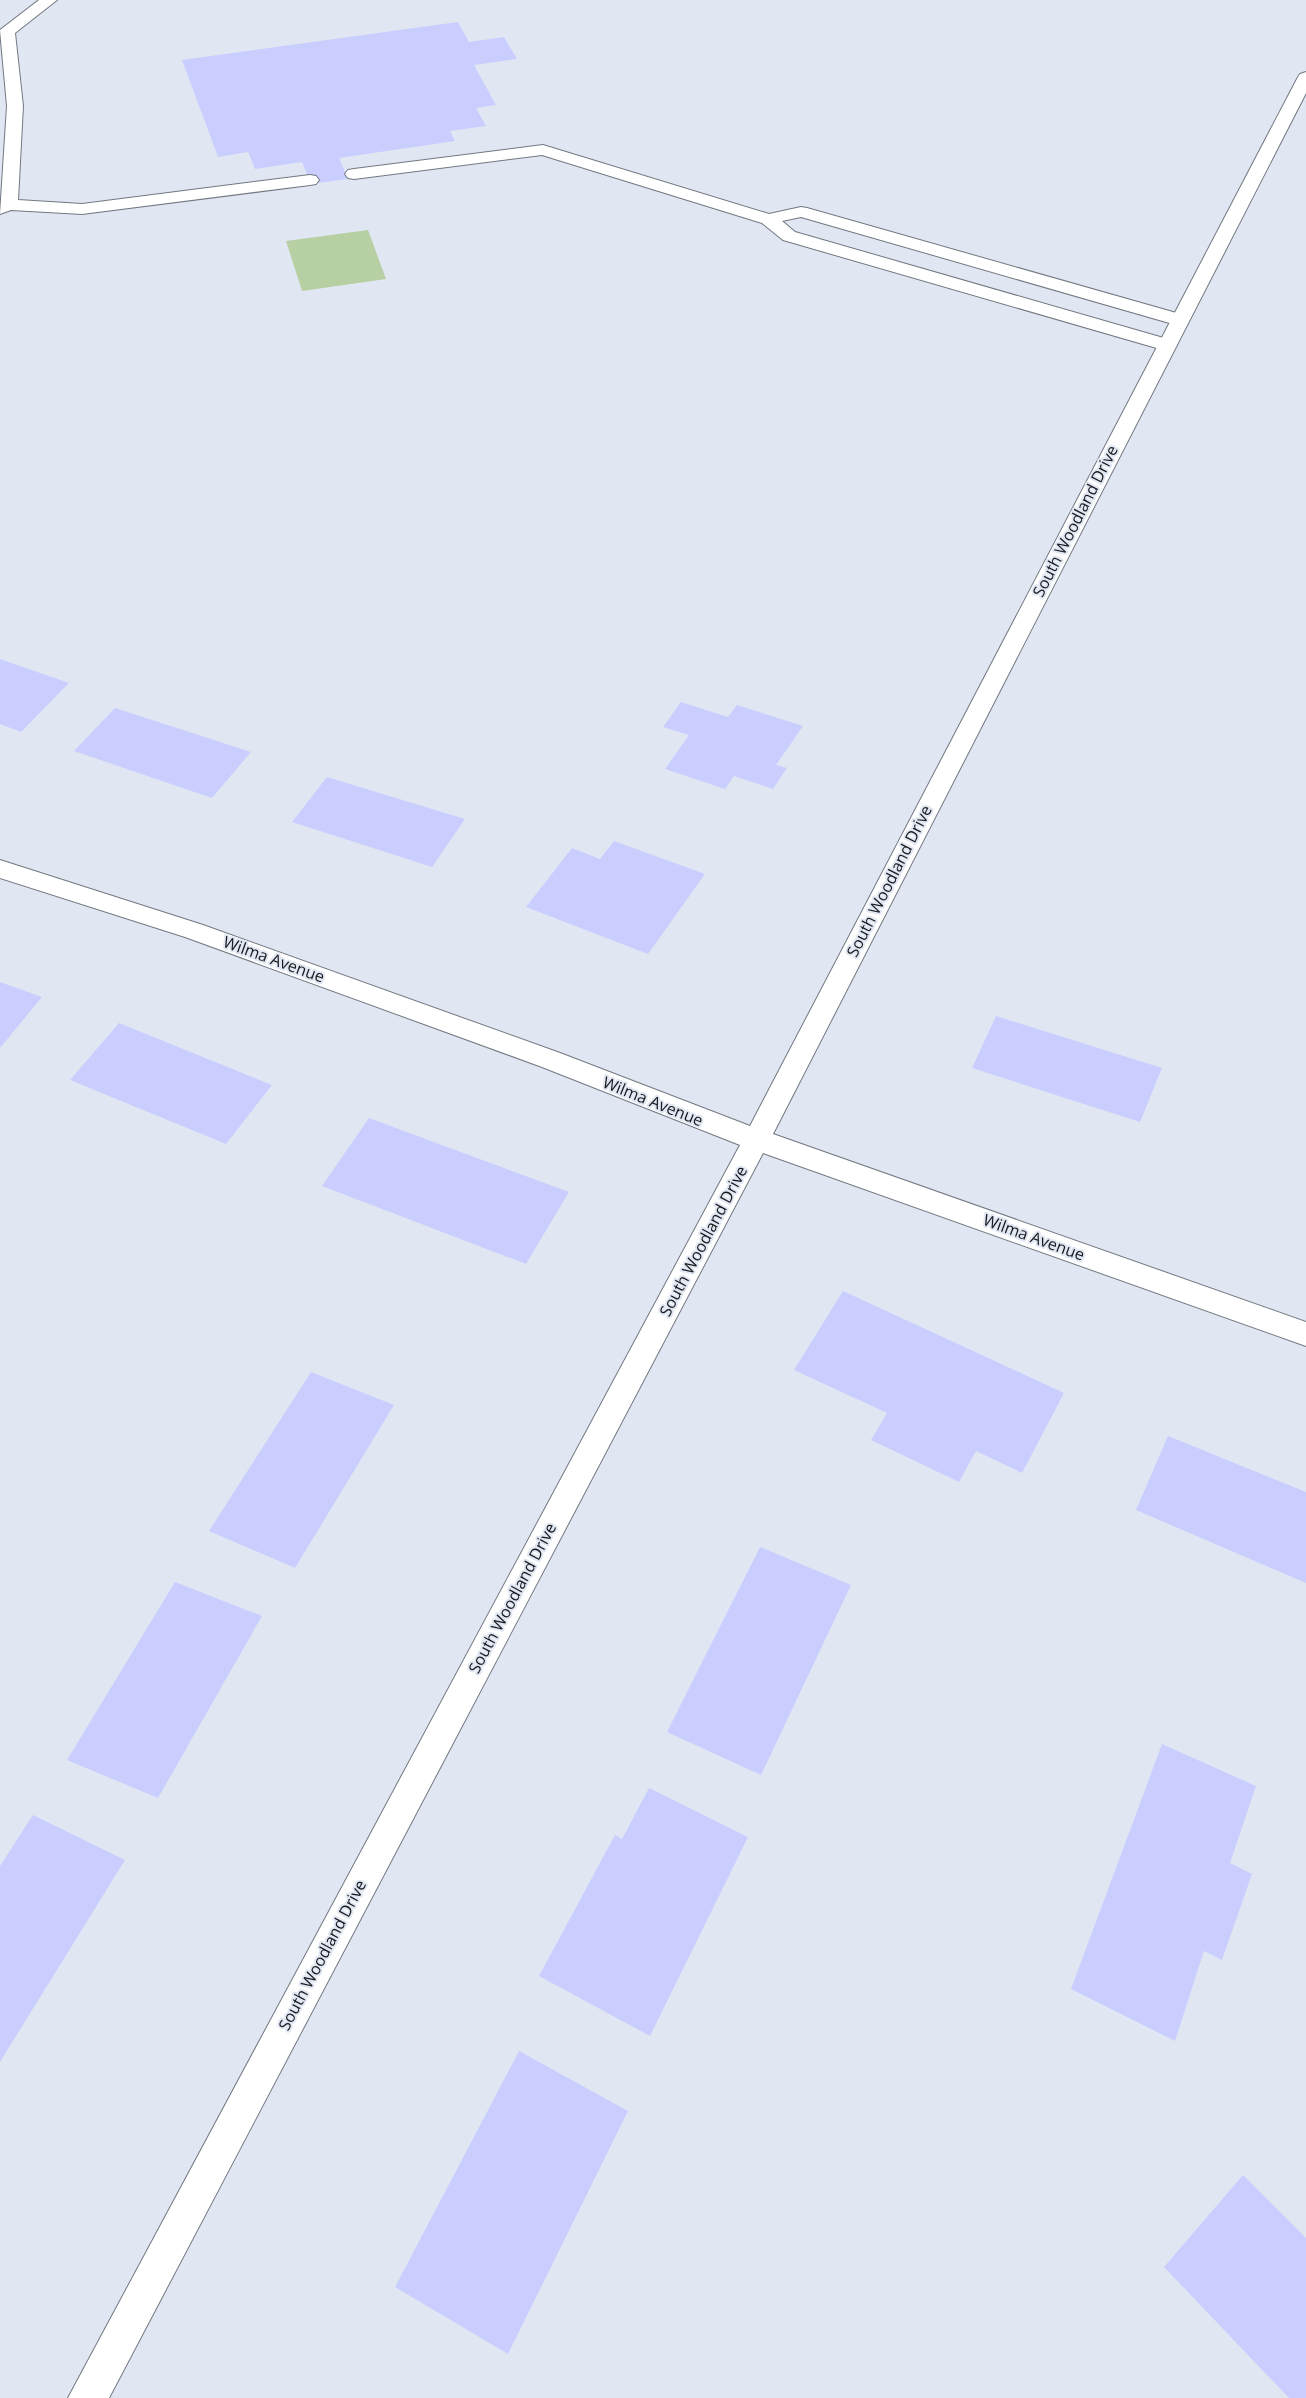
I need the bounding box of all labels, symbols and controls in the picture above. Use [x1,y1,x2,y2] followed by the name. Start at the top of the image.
[1027,441,1123,601] street label: South Woodland Drive
[841,801,937,961] street label: South Woodland Drive
[220,930,328,988] street label: Wilma Avenue
[600,1071,706,1131] street label: Wilma Avenue
[654,1162,752,1320] street label: South Woodland Drive
[980,1208,1088,1266] street label: Wilma Avenue
[463,1519,561,1677] street label: South Woodland Drive
[273,1876,371,2034] street label: South Woodland Drive

